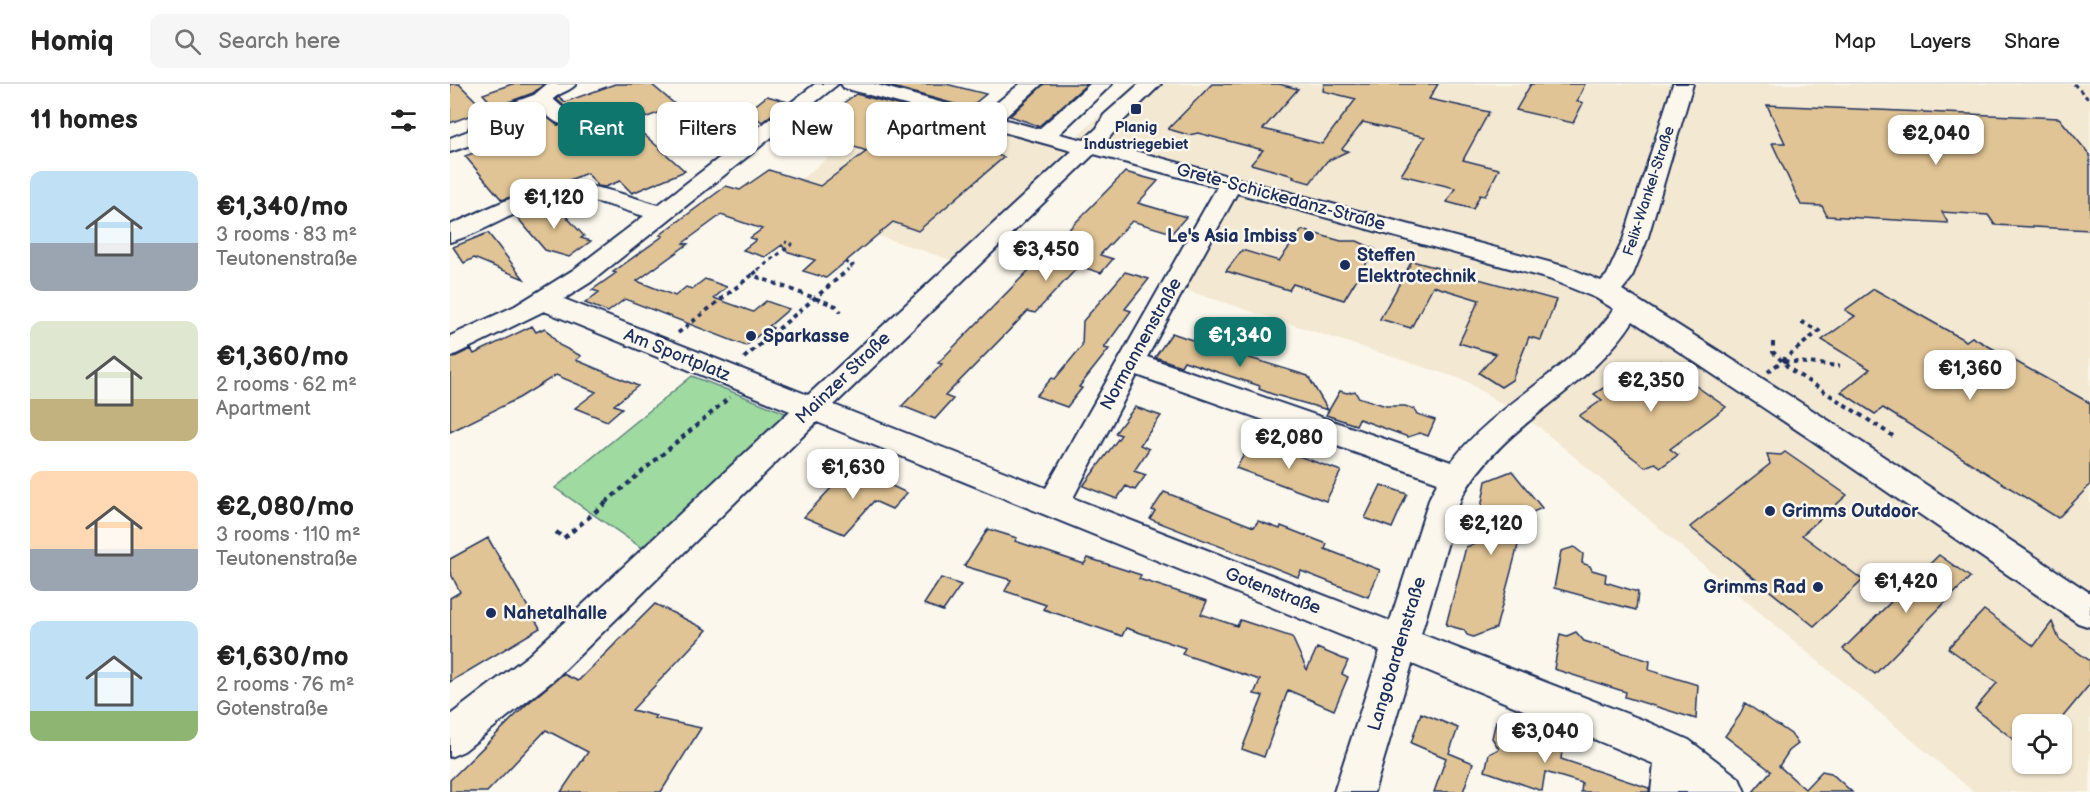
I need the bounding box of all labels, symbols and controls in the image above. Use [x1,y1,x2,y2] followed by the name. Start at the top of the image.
[150,14,570,68] search box
[30,25,114,58] text: Homiq
[171,25,204,58] icon: search
[219,28,340,55] text: Search here
[1834,29,1876,54] text: Map
[1909,29,1971,54] text: Layers
[2004,29,2060,54] text: Share
[468,102,546,156] chip: Buy
[558,102,645,156] chip: Rent
[657,102,758,156] chip: Filters
[770,102,854,156] chip: New
[866,102,1007,156] chip: Apartment
[1129,102,1143,116] marker: Planig Industriegebiet
[387,104,420,137] icon: filters
[30,105,138,136] text: 11 homes
[1887,115,1985,166] pin: €2,040
[1084,118,1188,154] place label: Planig Industriegebiet
[1902,122,1970,146] text: €2,040
[1619,124,1679,258] street label: Felix-Wankel-Straße
[1174,159,1388,235] street label: Grete-Schickedanz-Straße
[505,179,603,230] pin: €1,120
[524,186,584,210] text: €1,120
[216,192,348,223] text: €1,340/mo
[78,195,150,267] icon: home
[216,223,357,247] text: 3 rooms · 83 m²
[1167,226,1297,247] place label: Le's Asia Imbiss
[1302,229,1316,243] marker: Le's Asia Imbiss
[997,231,1095,282] pin: €3,450
[1013,238,1079,262] text: €3,450
[1357,245,1477,287] place label: Steffen Elektrotechnik
[216,247,357,271] text: Teutonenstraße
[1338,258,1352,272] marker: Steffen Elektrotechnik
[1096,274,1186,414] street label: Normannenstraße
[1191,317,1289,368] pin: €1,340
[621,324,734,386] street label: Am Sportplatz
[1208,324,1272,348] text: €1,340
[763,326,849,347] place label: Sparkasse
[791,327,895,428] street label: Mainzer Straße
[744,329,758,343] marker: Sparkasse
[216,342,349,373] text: €1,360/mo
[78,345,150,417] icon: home
[1921,350,2019,401] pin: €1,360
[1938,357,2002,381] text: €1,360
[1602,362,1700,413] pin: €2,350
[1617,369,1685,393] text: €2,350
[216,373,357,397] text: 2 rooms · 62 m²
[216,397,311,421] text: Apartment
[1240,419,1338,470] pin: €2,080
[1255,426,1323,450] text: €2,080
[804,449,902,500] pin: €1,630
[821,456,885,480] text: €1,630
[216,492,354,523] text: €2,080/mo
[78,495,150,567] icon: home
[1782,501,1919,522] place label: Grimms Outdoor
[1763,504,1777,518] marker: Grimms Outdoor
[1442,505,1540,556] pin: €2,120
[1459,512,1523,536] text: €2,120
[216,523,361,547] text: 3 rooms · 110 m²
[216,547,357,571] text: Teutonenstraße
[1222,563,1324,619] street label: Gotenstraße
[1857,563,1955,614] pin: €1,420
[1874,570,1938,594] text: €1,420
[1364,574,1431,734] street label: Langobardenstraße
[1704,577,1806,598] place label: Grimms Rad
[1811,580,1825,594] marker: Grimms Rad
[503,603,607,624] place label: Nahetalhalle
[484,606,498,620] marker: Nahetalhalle
[216,642,349,673] text: €1,630/mo
[78,645,150,717] icon: home
[216,673,354,697] text: 2 rooms · 76 m²
[216,697,328,721] text: Gotenstraße
[1496,713,1594,764] pin: €3,040
[2012,714,2072,774] map controls
[2012,714,2072,774] button: locate
[1511,720,1579,744] text: €3,040

